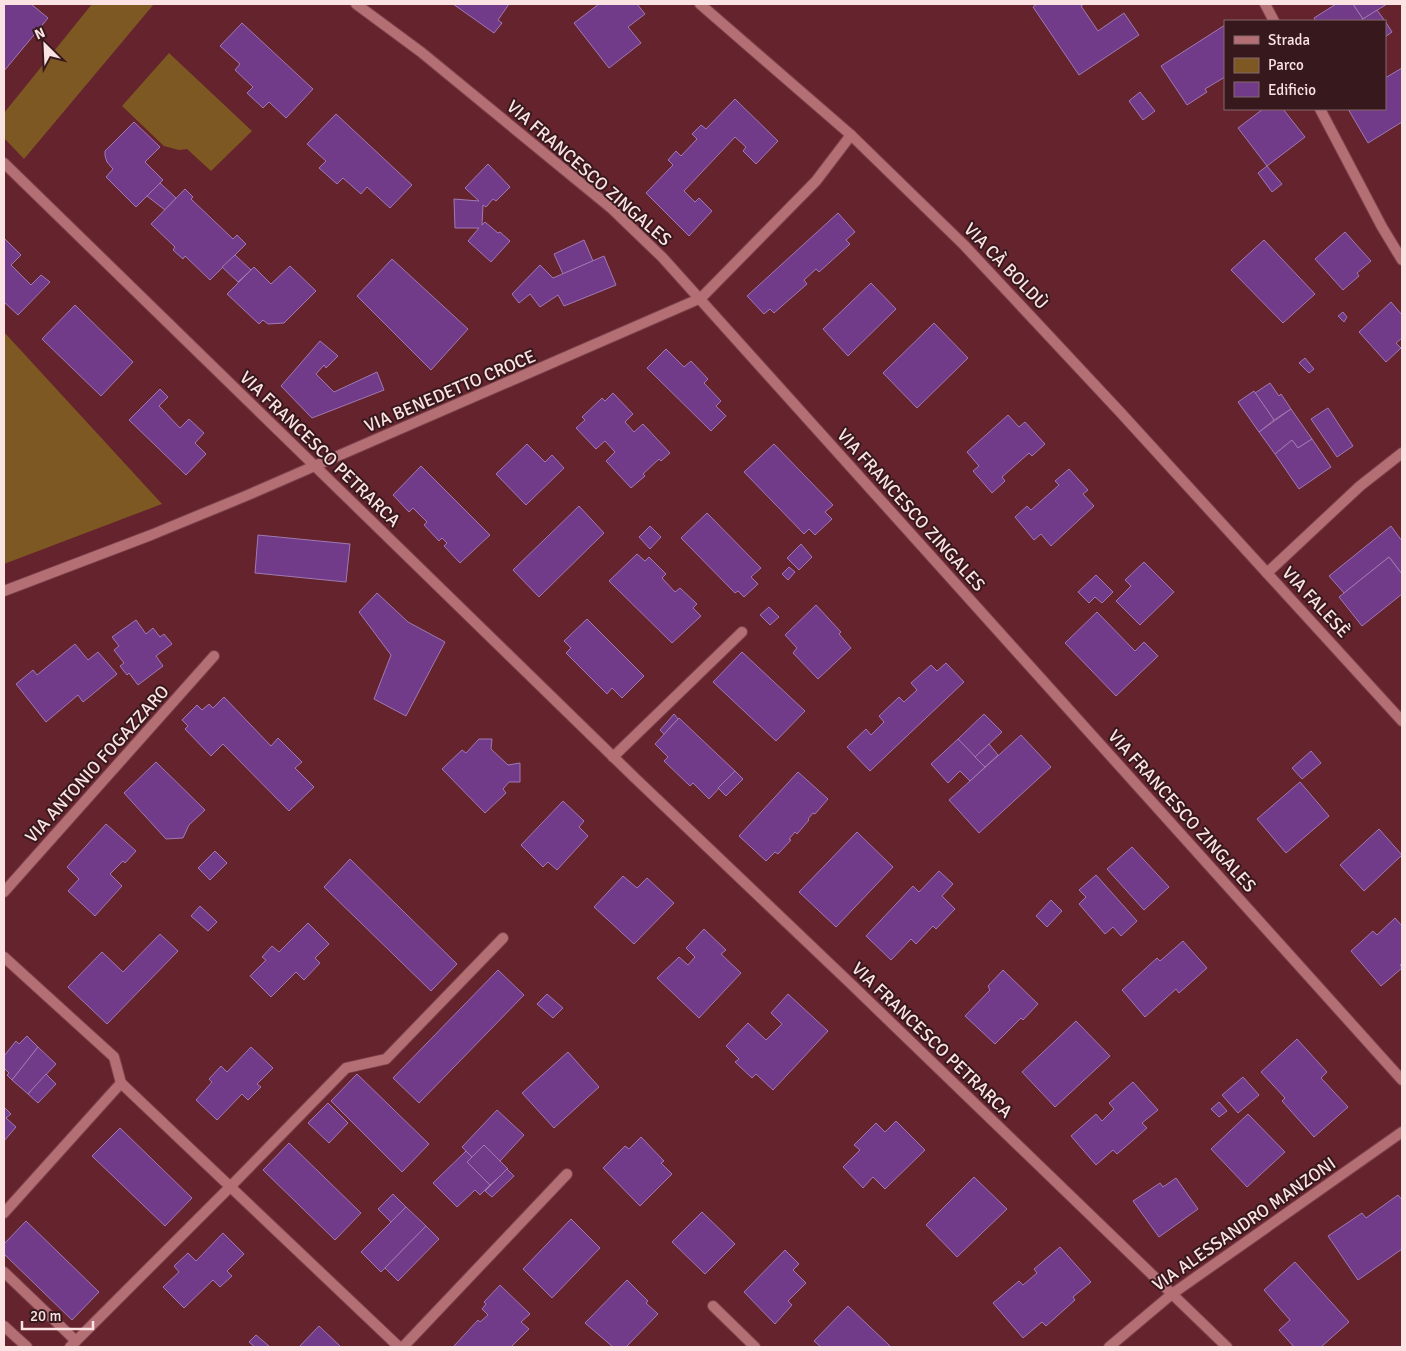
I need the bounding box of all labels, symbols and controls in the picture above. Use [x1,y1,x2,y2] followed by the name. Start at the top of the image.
[20,20,70,70] north arrow
[1224,20,1386,110] legend
[32,24,48,43] text: N
[1268,31,1310,49] text: Strada
[1268,56,1304,74] text: Parco
[1268,81,1316,99] text: Edificio
[502,95,676,251] street label: VIA FRANCESCO ZINGALES
[959,218,1053,314] street label: VIA CÀ BOLDÙ
[361,345,539,437] street label: VIA BENEDETTO CROCE
[235,366,405,532] street label: VIA FRANCESCO PETRARCA
[832,424,990,596] street label: VIA FRANCESCO ZINGALES
[1277,562,1355,642] street label: VIA FALESÈ
[20,681,174,847] street label: VIA ANTONIO FOGAZZARO
[1103,725,1261,897] street label: VIA FRANCESCO ZINGALES
[847,957,1017,1123] street label: VIA FRANCESCO PETRARCA
[1148,1152,1340,1296] street label: VIA ALESSANDRO MANZONI
[22,1298,94,1330] scale bar
[30,1307,61,1325] text: 20 m

